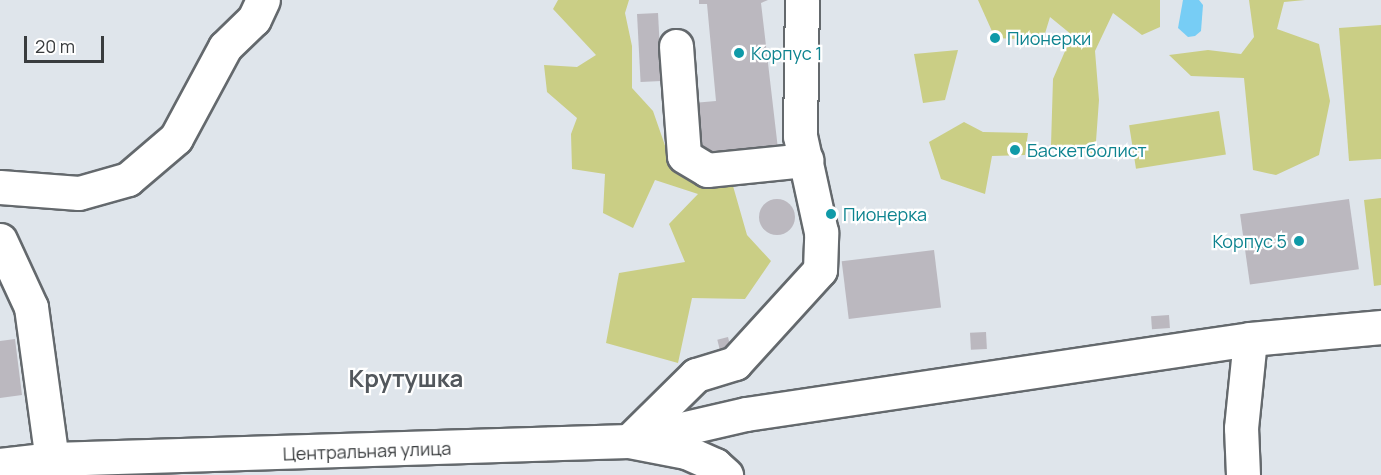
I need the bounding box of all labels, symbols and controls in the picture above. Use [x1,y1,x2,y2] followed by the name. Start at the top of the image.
[27,24,106,62] scale bar
[1007,27,1091,49] place label: Пионерки
[988,31,1002,45] marker: Пионерки
[35,34,75,58] text: 20 m
[751,42,822,64] place label: Корпус 1
[732,46,746,60] marker: Корпус 1
[1027,139,1147,161] place label: Баскетболист
[1008,143,1022,157] marker: Баскетболист
[843,203,927,225] place label: Пионерка
[824,207,838,221] marker: Пионерка
[1212,230,1287,252] place label: Корпус 5
[1292,234,1306,248] marker: Корпус 5
[349,364,463,392] district label: Крутушка
[282,437,452,465] street label: Центральная улица

